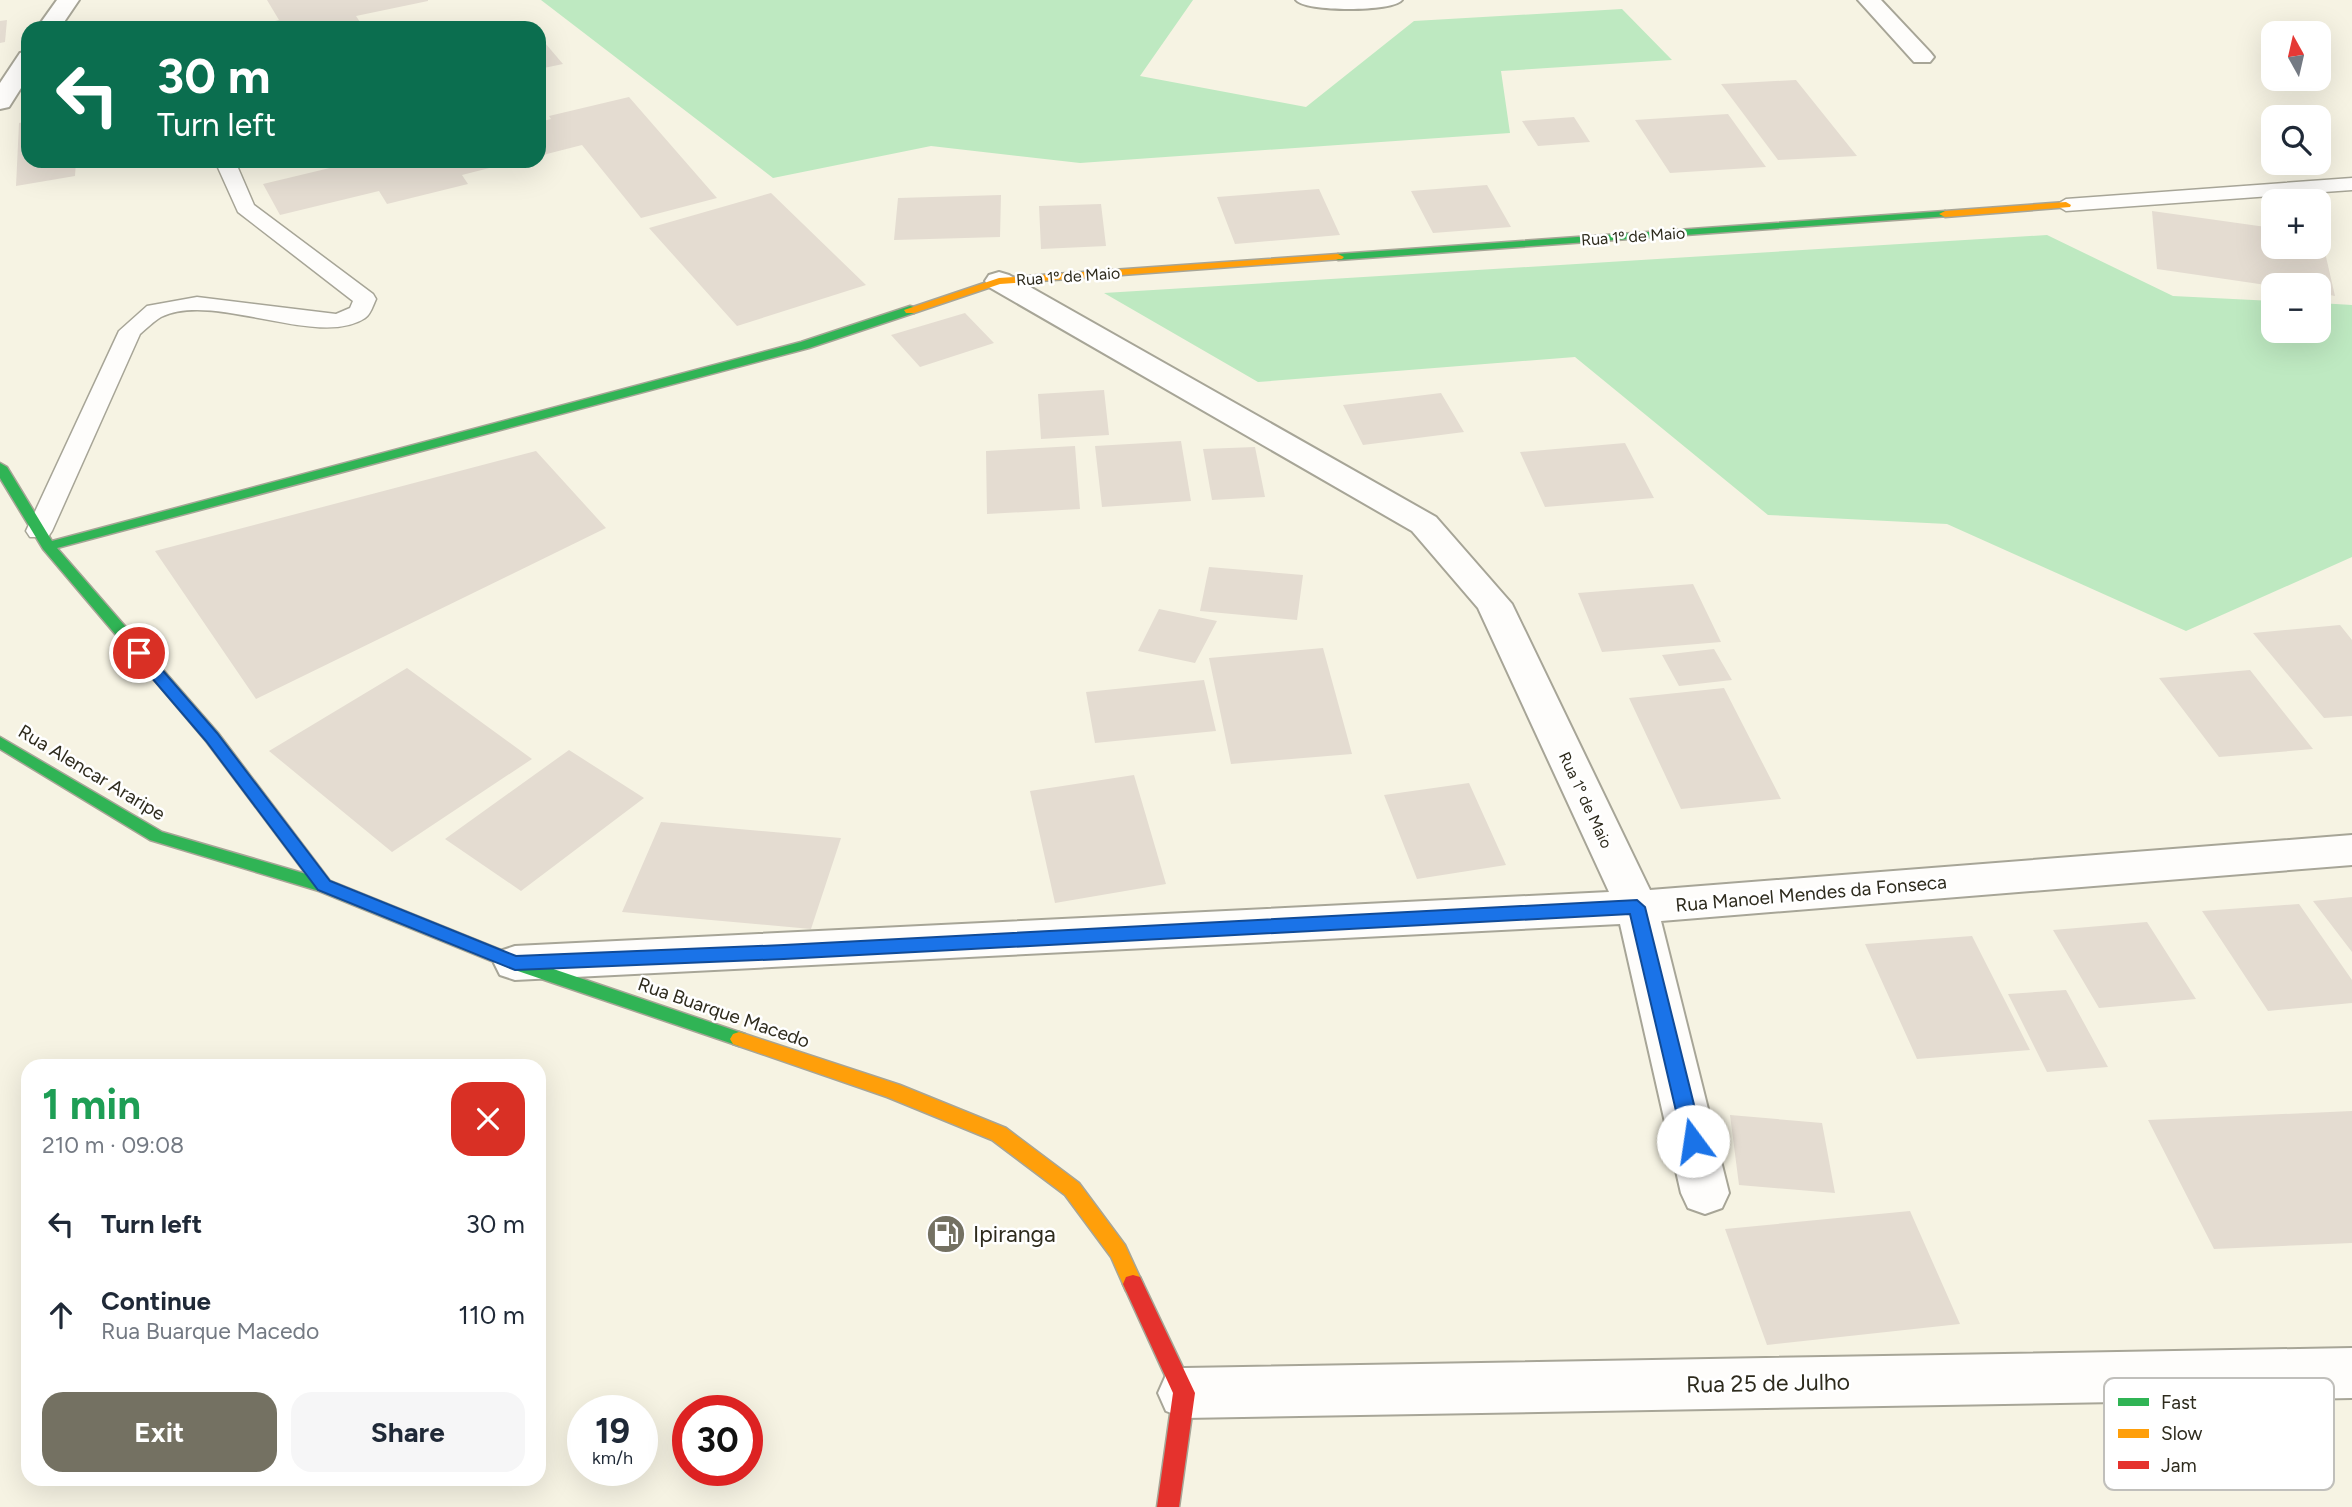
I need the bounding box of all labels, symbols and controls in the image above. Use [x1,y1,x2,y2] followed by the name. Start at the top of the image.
[2261,21,2331,91] north arrow
[2261,21,2331,343] map controls
[157,46,270,105] text: 30 m
[42,49,133,140] icon: left
[2261,105,2331,175] button: search
[157,106,276,144] text: Turn left
[2261,189,2331,259] button: +
[1580,223,1686,250] street label: Rua 1º de Maio
[1015,263,1121,290] street label: Rua 1º de Maio
[2261,273,2331,343] button: −
[109,623,169,683] pin
[120,634,158,672] icon: arrive
[14,719,169,825] street label: Rua Alencar Araripe
[1555,749,1616,851] street label: Rua 1º de Maio
[1674,870,1948,917] street label: Rua Manoel Mendes da Fonseca
[635,972,813,1053] street label: Rua Buarque Macedo
[42,1079,141,1130] text: 1 min
[451,1082,525,1156] button: close
[1656,1104,1730,1178] position arrow
[42,1131,184,1159] text: 210 m · 09:08
[42,1205,80,1243] icon: left
[101,1208,202,1240] text: Turn left
[466,1208,525,1240] text: 30 m
[925,1213,967,1255] fuel station icon: Ipiranga
[973,1220,1056,1248] place label: Ipiranga
[101,1285,211,1317] text: Continue
[42,1296,80,1334] icon: ahead
[458,1299,525,1331] text: 110 m
[101,1317,319,1345] text: Rua Buarque Macedo
[1686,1368,1850,1398] street label: Rua 25 de Julho
[2104,1378,2334,1490] legend
[2161,1391,2197,1414] text: Fast
[42,1392,277,1472] button: Exit
[291,1392,525,1472] button: Share
[672,1395,763,1486] speed limit sign: 30
[595,1410,630,1452] text: 19
[2161,1422,2203,1445] text: Slow
[592,1447,633,1469] text: km/h
[2161,1454,2197,1477] text: Jam

